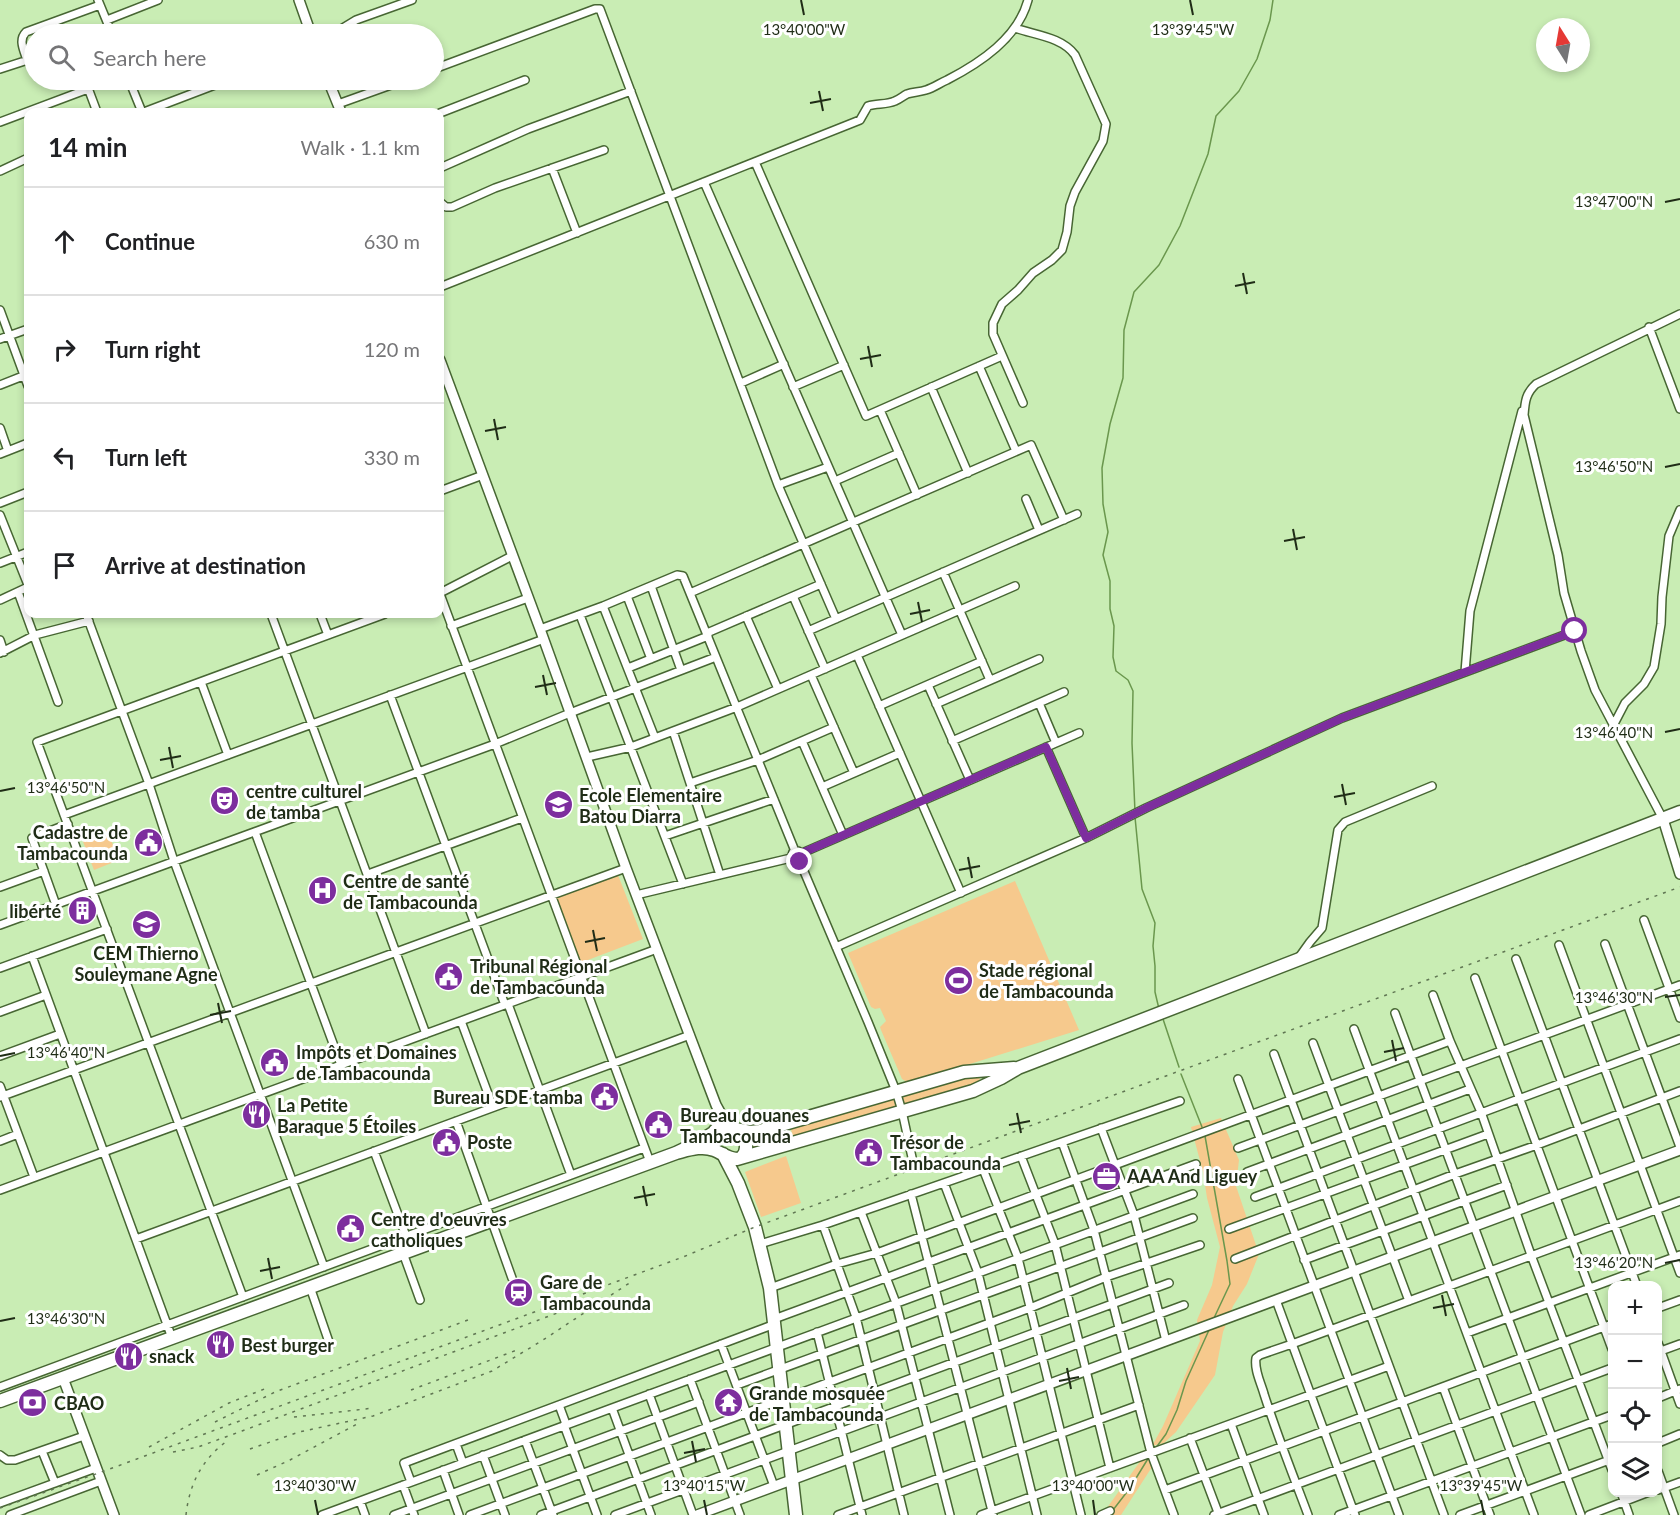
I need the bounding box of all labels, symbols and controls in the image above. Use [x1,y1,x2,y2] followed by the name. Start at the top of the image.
[1536,18,1590,72] north arrow
[763,20,846,38] text: 13°40'00"W
[1152,20,1235,38] text: 13°39'45"W
[24,24,444,90] search box
[45,41,78,74] icon: search
[93,44,206,71] text: Search here
[48,131,128,163] text: 14 min
[301,135,420,159] text: Walk · 1.1 km
[1575,192,1653,210] text: 13°47'00"N
[48,225,81,258] icon: ahead
[105,228,195,255] text: Continue
[364,229,420,253] text: 630 m
[48,333,81,366] icon: right
[105,336,200,363] text: Turn right
[364,337,420,361] text: 120 m
[48,441,81,474] icon: left
[105,444,187,471] text: Turn left
[364,445,420,469] text: 330 m
[1575,457,1653,475] text: 13°46'50"N
[48,549,81,582] icon: arrive
[105,552,306,579] text: Arrive at destination
[1561,617,1587,643] route start
[1575,723,1653,741] text: 13°46'40"N
[27,778,105,796] text: 13°46'50"N
[246,780,362,823] place label: centre culturel de tamba
[579,784,722,827] place label: Ecole Elementaire Batou Diarra
[209,785,241,817] theatre icon: centre culturel de tamba
[542,789,574,821] school or university icon: Ecole Elementaire Batou Diarra
[17,821,128,864] place label: Cadastre de Tambacounda
[133,826,165,858] public building icon: Cadastre de Tambacounda
[786,848,812,874] route end
[343,870,478,913] place label: Centre de santé de Tambacounda
[306,875,338,907] hospital icon: Centre de santé de Tambacounda
[66,895,98,927] building icon: libérté
[9,900,61,922] place label: libérté
[130,908,162,940] school or university icon: CEM Thierno Souleymane Agne
[74,942,218,985] place label: CEM Thierno Souleymane Agne
[470,955,608,998] place label: Tribunal Régional de Tambacounda
[979,959,1114,1002] place label: Stade régional de Tambacounda
[433,960,465,992] public building icon: Tribunal Régional de Tambacounda
[942,964,974,996] sports icon: Stade régional de Tambacounda
[1575,988,1653,1006] text: 13°46'30"N
[296,1041,457,1084] place label: Impôts et Domaines de Tambacounda
[27,1043,105,1061] text: 13°46'40"N
[259,1046,291,1078] public building icon: Impôts et Domaines de Tambacounda
[588,1081,620,1113] public building icon: Bureau SDE tamba
[433,1086,583,1108] place label: Bureau SDE tamba
[277,1094,416,1137] place label: La Petite Baraque 5 Étoiles
[240,1099,272,1131] restaurant icon: La Petite Baraque 5 Étoiles
[680,1104,809,1147] place label: Bureau douanes Tambacounda
[643,1109,675,1141] public building icon: Bureau douanes Tambacounda
[430,1126,462,1158] public building icon: Poste
[467,1131,513,1153] place label: Poste
[890,1131,1001,1174] place label: Trésor de Tambacounda
[853,1136,885,1168] public building icon: Trésor de Tambacounda
[1090,1160,1122,1192] office icon: AAA And Liguey
[1126,1165,1258,1187] place label: AAA And Liguey
[371,1208,507,1251] place label: Centre d'oeuvres catholiques
[334,1213,366,1245] public building icon: Centre d'oeuvres catholiques
[1575,1253,1653,1271] text: 13°46'20"N
[540,1271,651,1314] place label: Gare de Tambacounda
[503,1276,535,1308] station icon: Gare de Tambacounda
[1608,1281,1662,1497] map controls
[1608,1281,1662,1335] button: +
[27,1309,105,1327] text: 13°46'30"N
[204,1329,236,1361] restaurant icon: Best burger
[241,1334,334,1356] place label: Best burger
[1608,1335,1662,1389] button: −
[112,1340,144,1372] restaurant icon: snack
[149,1345,195,1367] place label: snack
[749,1382,885,1425] place label: Grande mosquée de Tambacounda
[17,1387,49,1419] bank icon: CBAO
[712,1387,744,1419] temple icon: Grande mosquée de Tambacounda
[1608,1389,1662,1443] button: locate
[54,1392,104,1414] place label: CBAO
[1608,1443,1662,1497] button: layers
[274,1476,357,1494] text: 13°40'30"W
[663,1476,746,1494] text: 13°40'15"W
[1052,1476,1135,1494] text: 13°40'00"W
[1440,1476,1523,1494] text: 13°39'45"W

